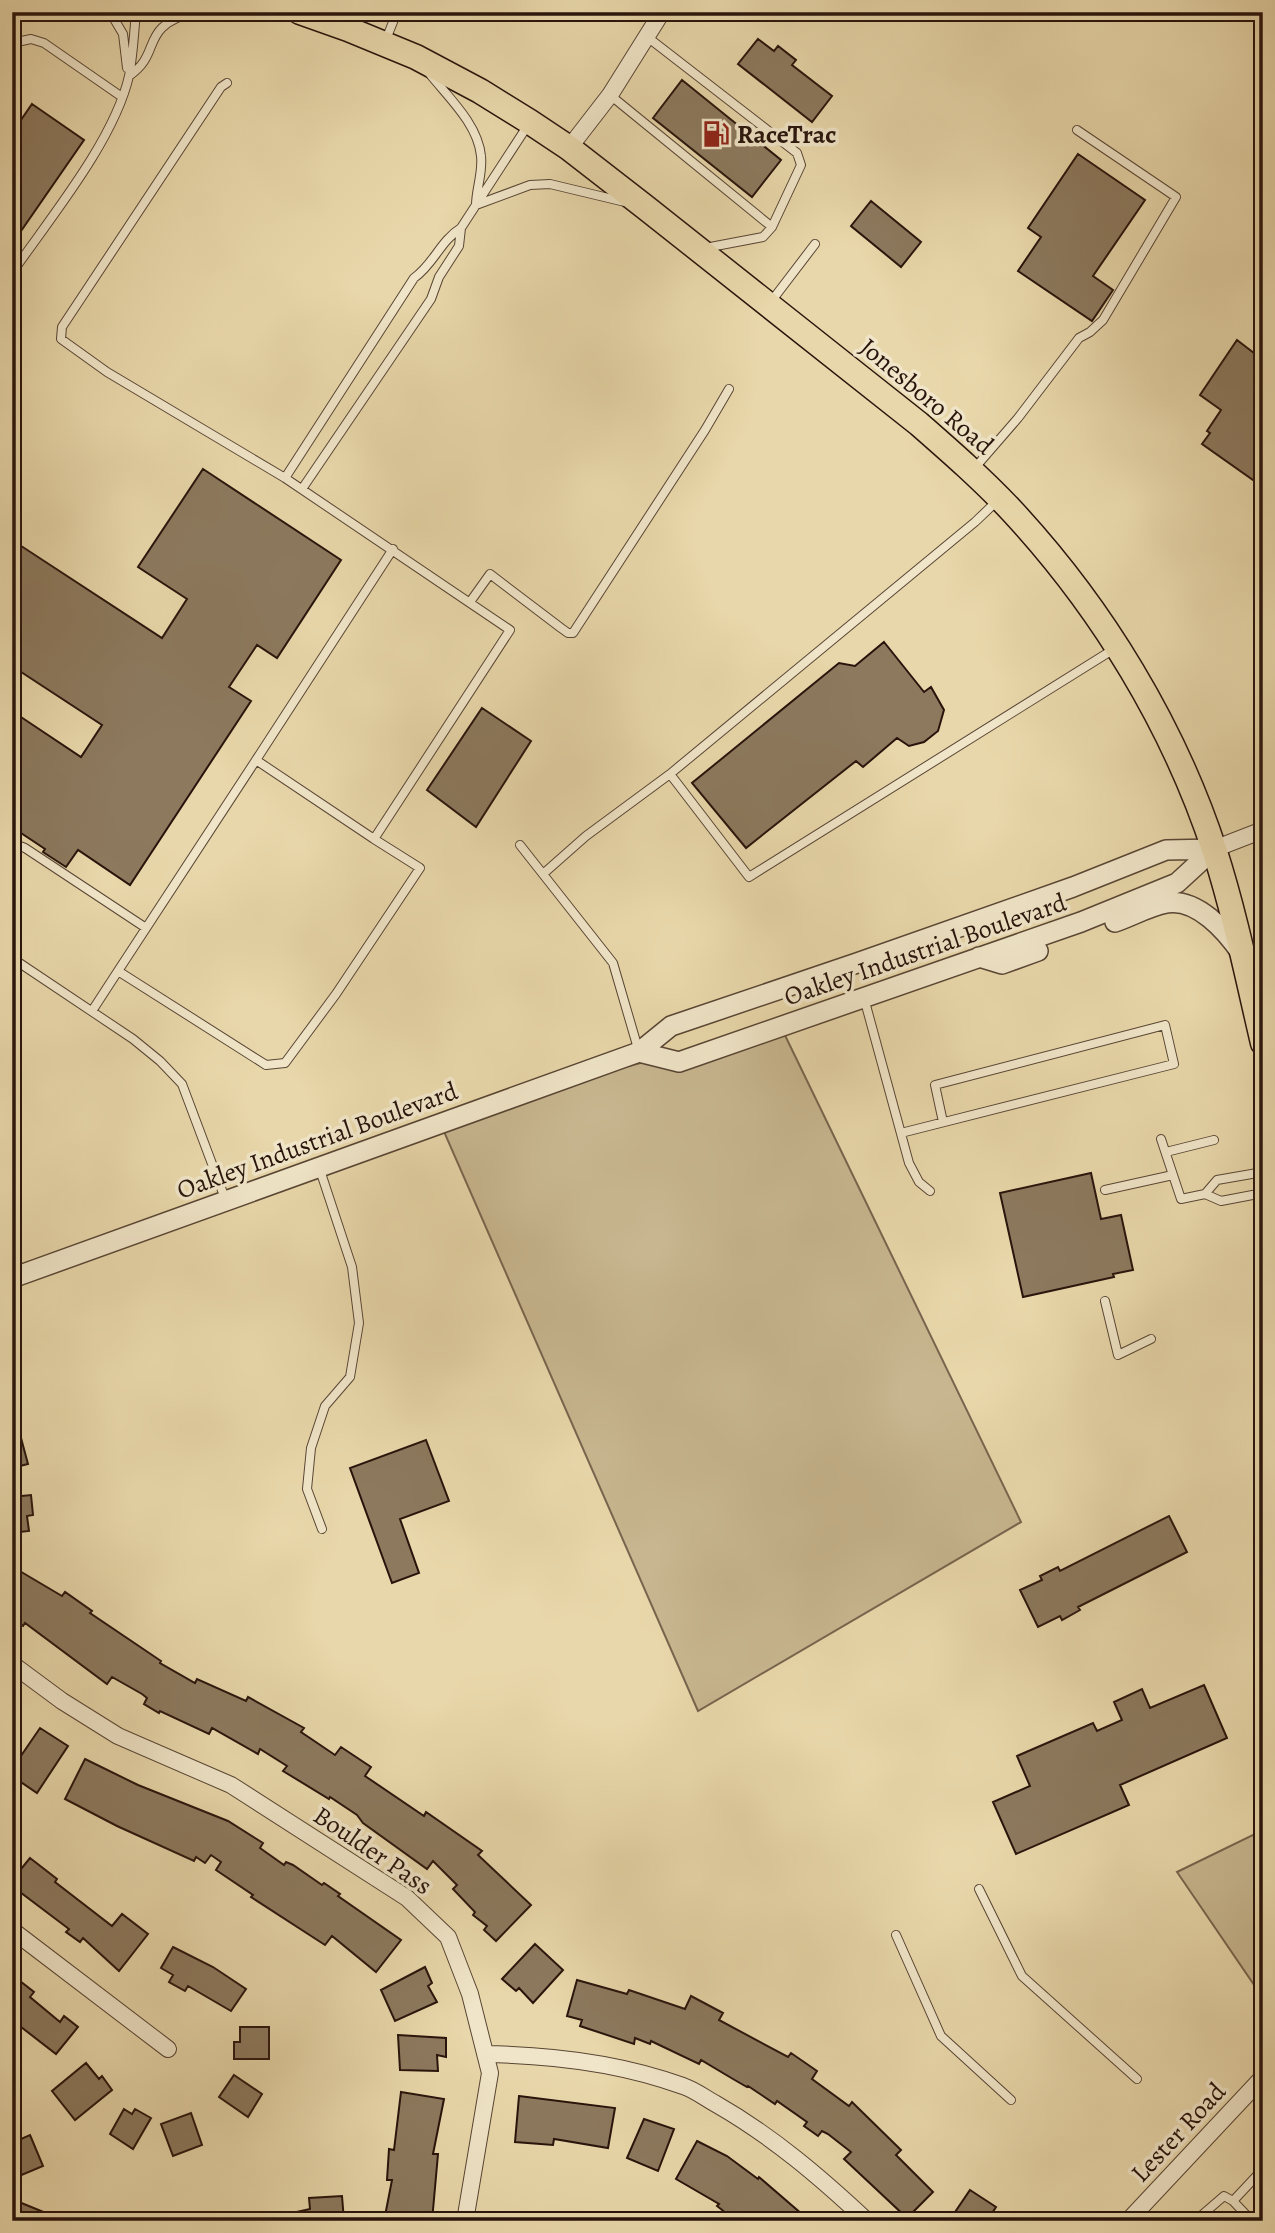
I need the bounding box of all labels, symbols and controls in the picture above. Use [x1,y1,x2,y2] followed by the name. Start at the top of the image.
[737,117,836,152] place label: RaceTrac
[701,119,731,149] fuel station icon: RaceTrac
[852,330,1001,463] street label: Jonesboro Road
[779,885,1071,1014] street label: Oakley Industrial Boulevard
[172,1073,462,1208] street label: Oakley Industrial Boulevard
[306,1798,439,1903] street label: Boulder Pass
[1123,2075,1234,2190] street label: Lester Road

